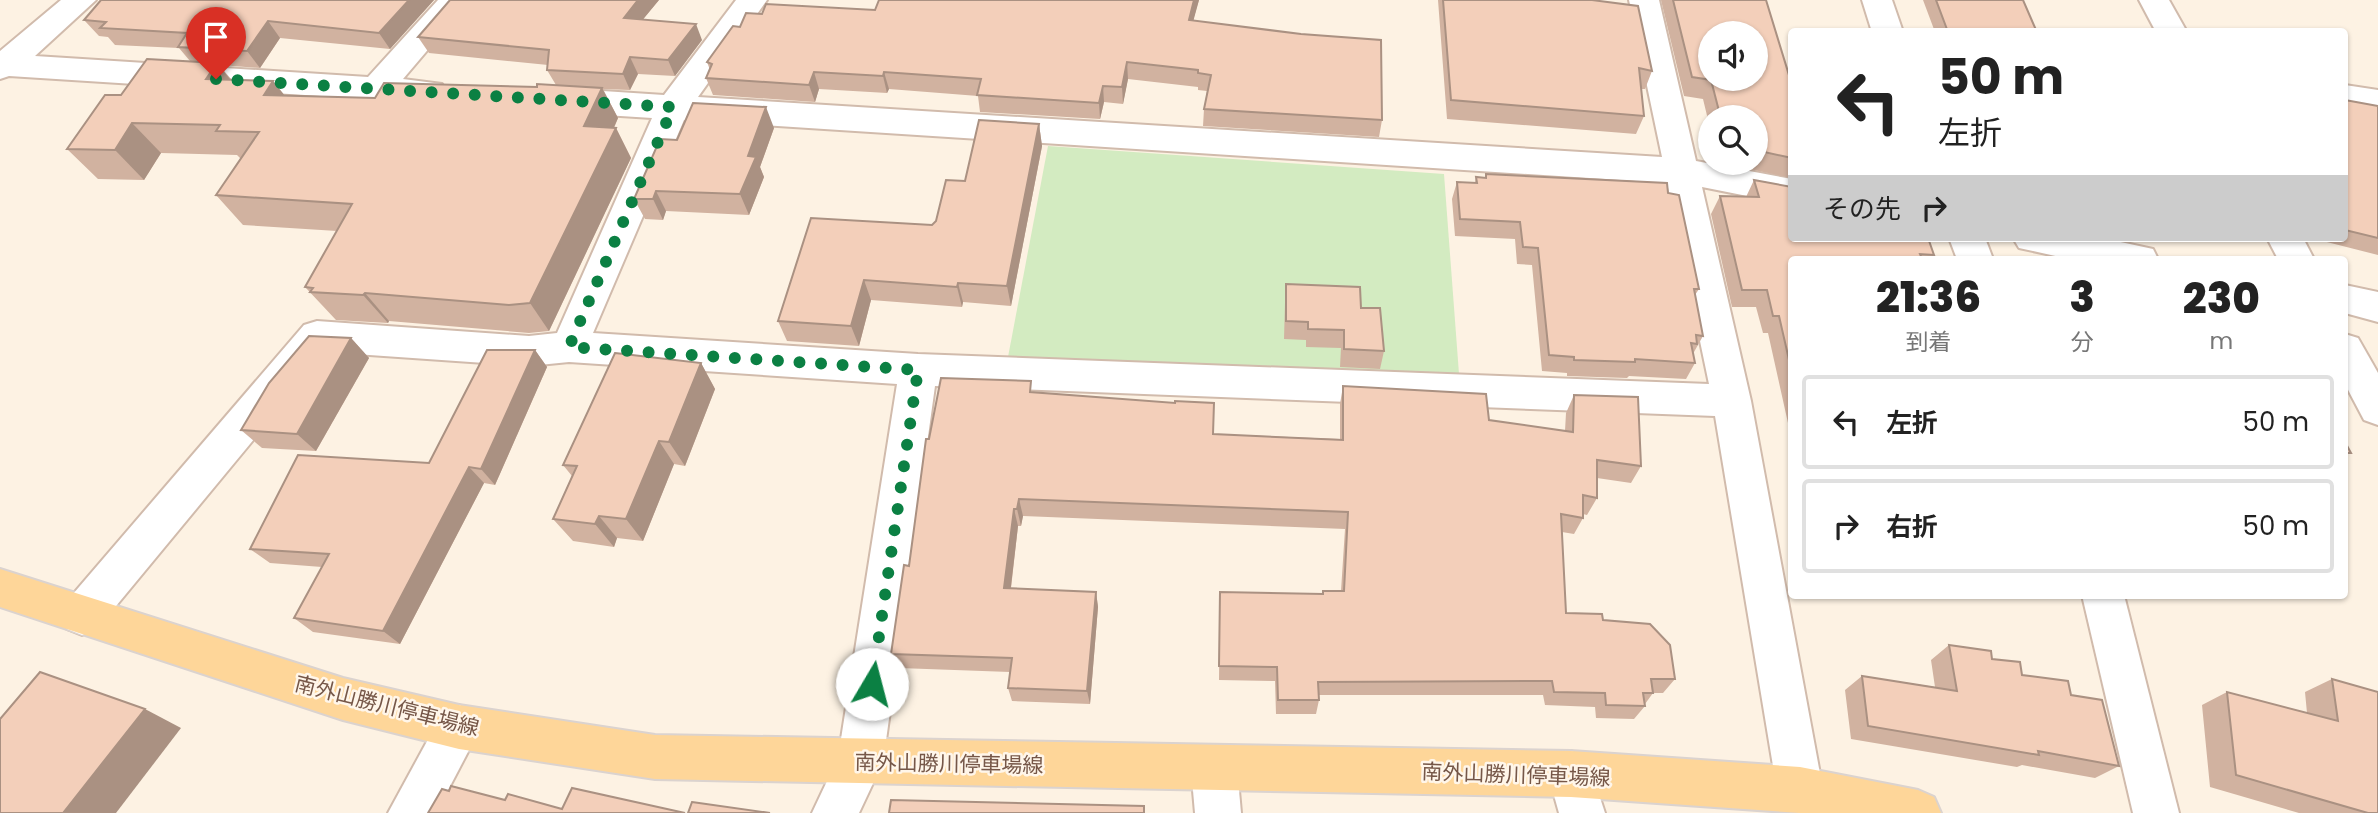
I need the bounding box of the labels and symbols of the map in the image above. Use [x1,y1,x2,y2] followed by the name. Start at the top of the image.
[186,7,246,79] pin
[835,647,909,721] position arrow
[292,669,482,742] street label: 南外山勝川停車場線
[854,747,1044,780] street label: 南外山勝川停車場線
[1421,757,1611,792] street label: 南外山勝川停車場線

